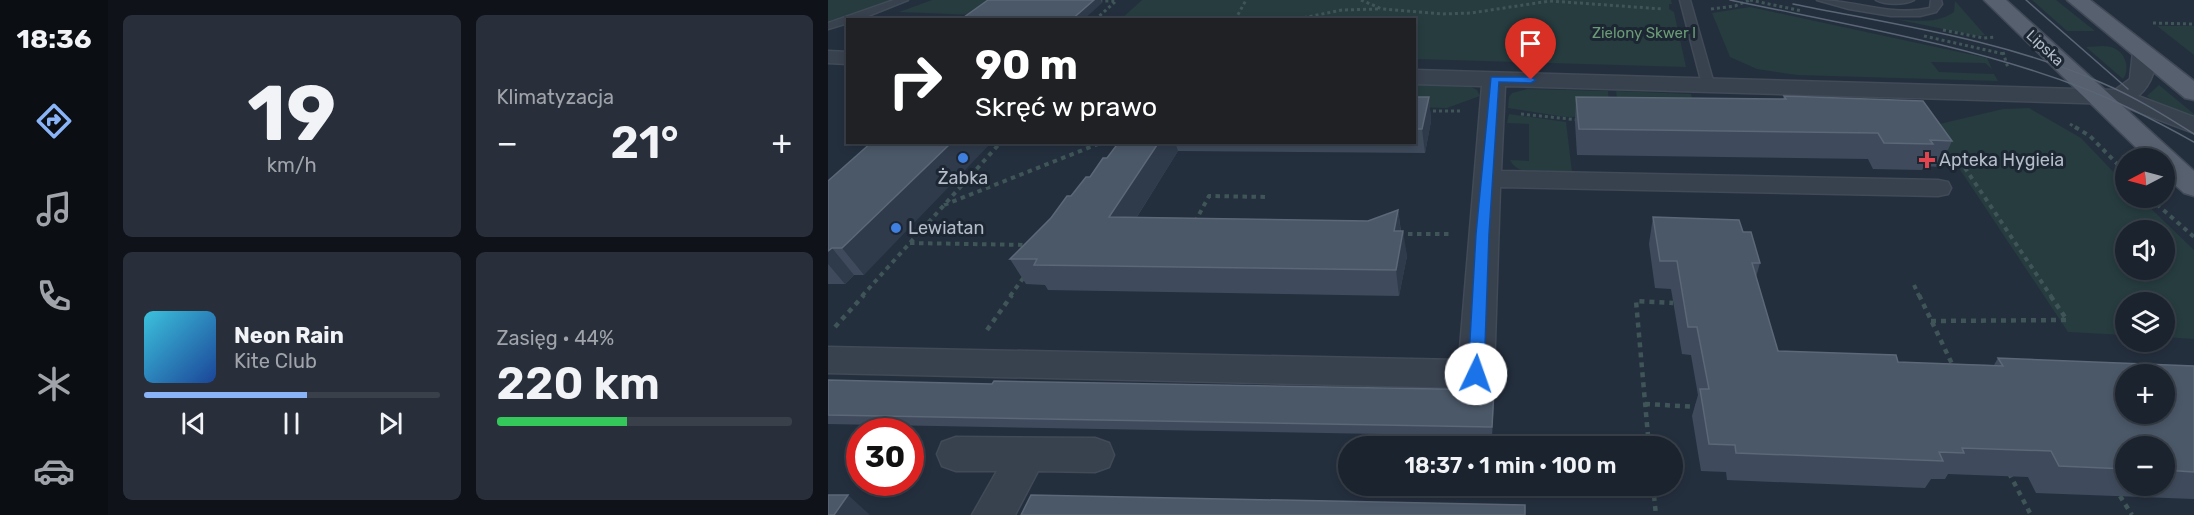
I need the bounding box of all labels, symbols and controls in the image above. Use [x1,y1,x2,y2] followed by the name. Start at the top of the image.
[1505,18,1556,80] pin
[17,23,91,55] text: 18:36
[1592,24,1696,42] park label: Zielony Skwer I
[2023,26,2067,70] street label: Lipska
[1514,27,1547,60] icon: arrive
[975,40,1078,90] text: 90 m
[876,42,954,120] icon: right
[247,67,336,160] text: 19
[497,85,614,109] text: Klimatyzacja
[975,91,1157,123] text: Skręć w prawo
[33,100,75,142] icon: directions
[611,116,679,169] text: 21°
[497,123,518,162] text: −
[771,123,792,162] text: +
[2115,148,2175,208] north arrow
[2115,148,2175,496] map controls
[1939,149,2064,171] place label: Apteka Hygieia
[956,151,970,165] marker: Żabka
[267,153,317,177] text: km/h
[1920,153,1934,167] marker: Apteka Hygieia
[938,167,988,189] place label: Żabka
[33,188,75,230] icon: music
[908,217,984,239] place label: Lewiatan
[2115,220,2175,280] button: sound
[889,221,903,235] marker: Lewiatan
[33,275,75,317] icon: phone
[2115,292,2175,352] button: layers
[234,322,344,349] text: Neon Rain
[497,326,614,350] text: Zasięg · 44%
[1444,342,1508,406] position arrow
[234,349,317,373] text: Kite Club
[497,357,660,410] text: 220 km
[33,363,75,405] icon: climate
[2115,364,2175,424] button: +
[177,407,210,440] icon: previous
[275,407,308,440] icon: pause
[374,407,407,440] icon: next
[846,418,924,496] speed limit sign: 30
[2115,436,2175,496] button: −
[33,450,75,492] icon: car
[1405,452,1616,479] text: 18:37 · 1 min · 100 m

